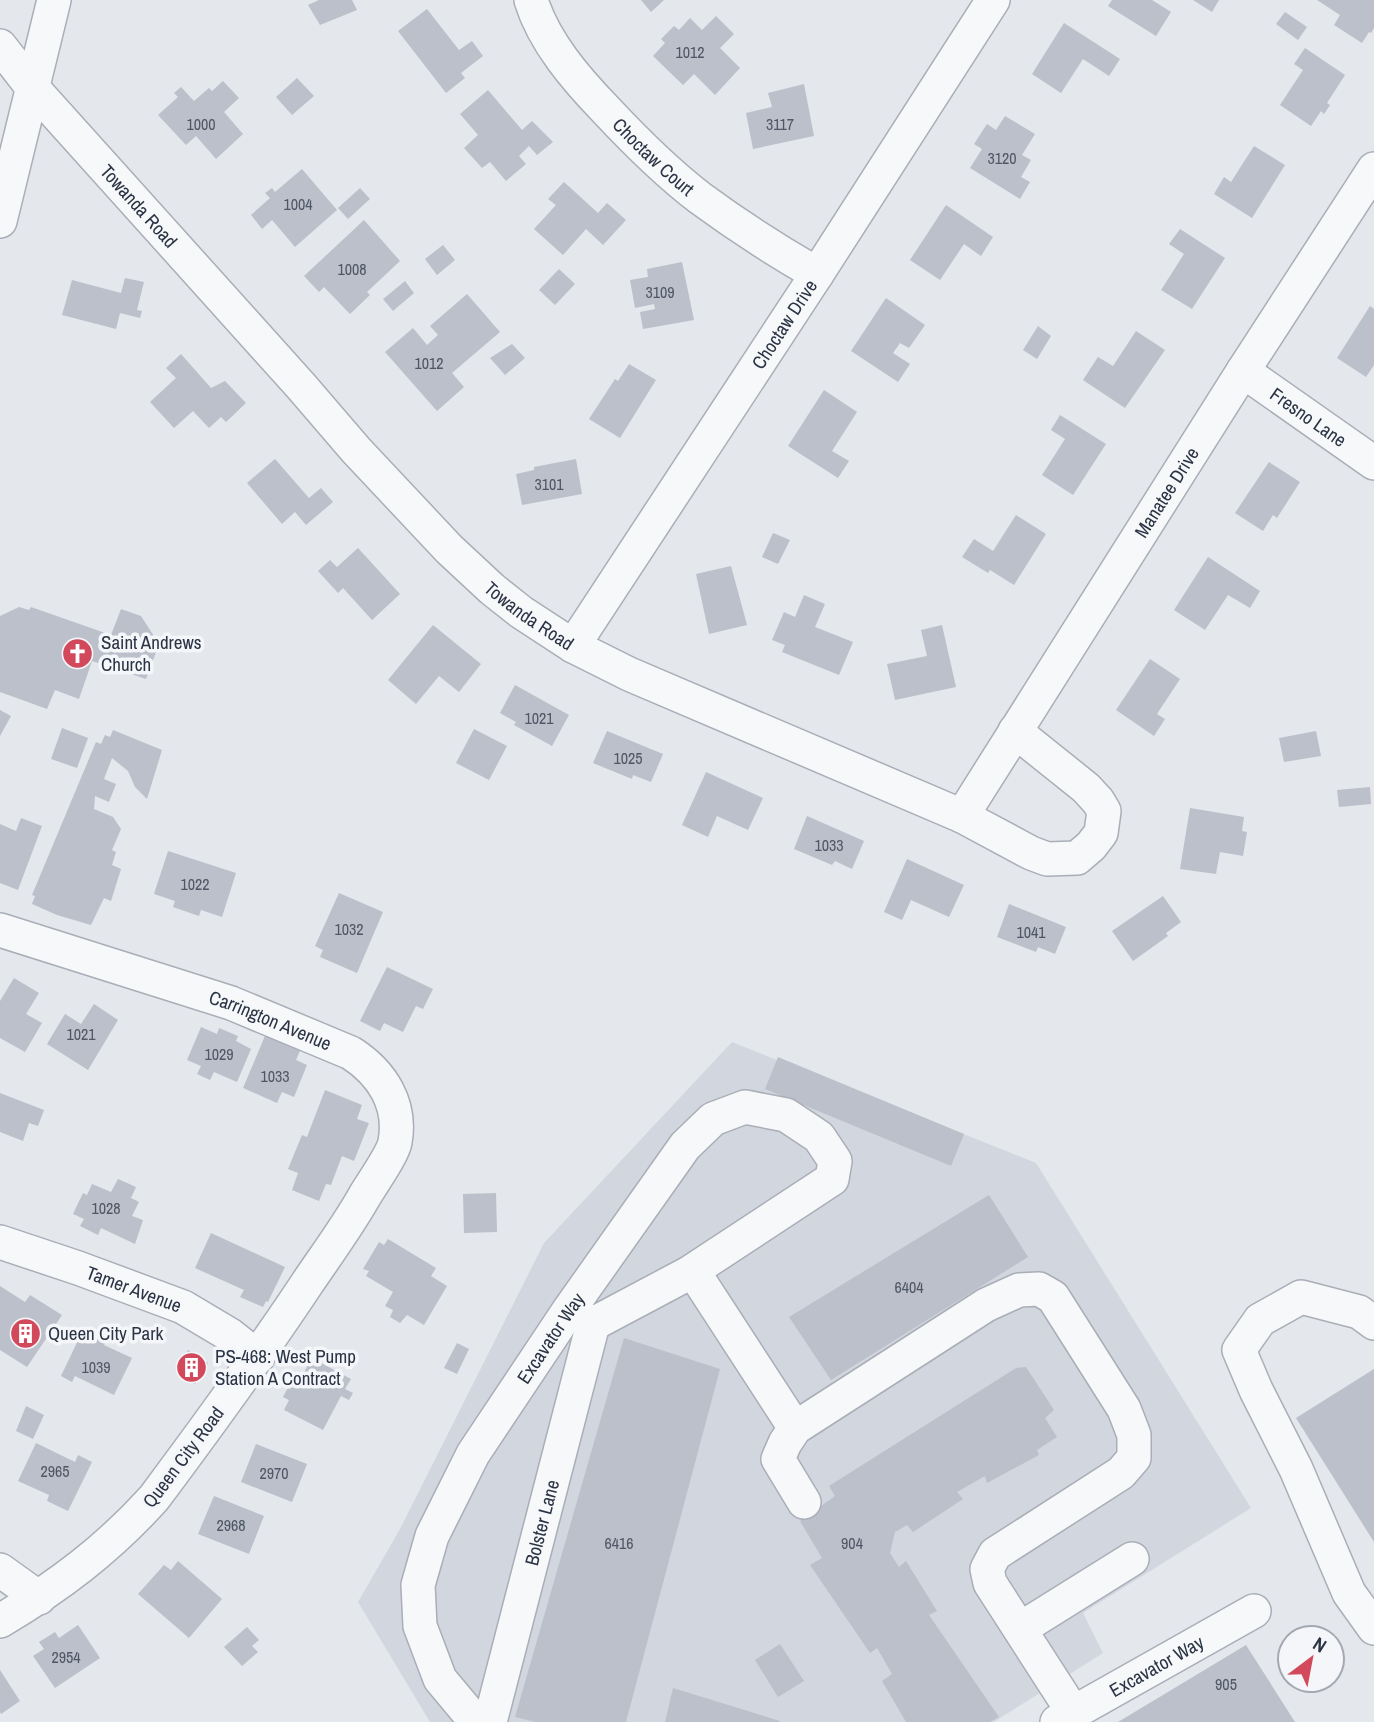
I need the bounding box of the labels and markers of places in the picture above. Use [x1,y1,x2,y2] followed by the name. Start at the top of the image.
[101,629,202,677] place label: Saint Andrews Church
[61,636,95,670] church icon: Saint Andrews Church
[8,1316,42,1350] building icon: Queen City Park
[48,1320,163,1346] place label: Queen City Park
[215,1343,356,1391] place label: PS-468: West Pump Station A Contract
[175,1350,209,1384] building icon: PS-468: West Pump Station A Contract

